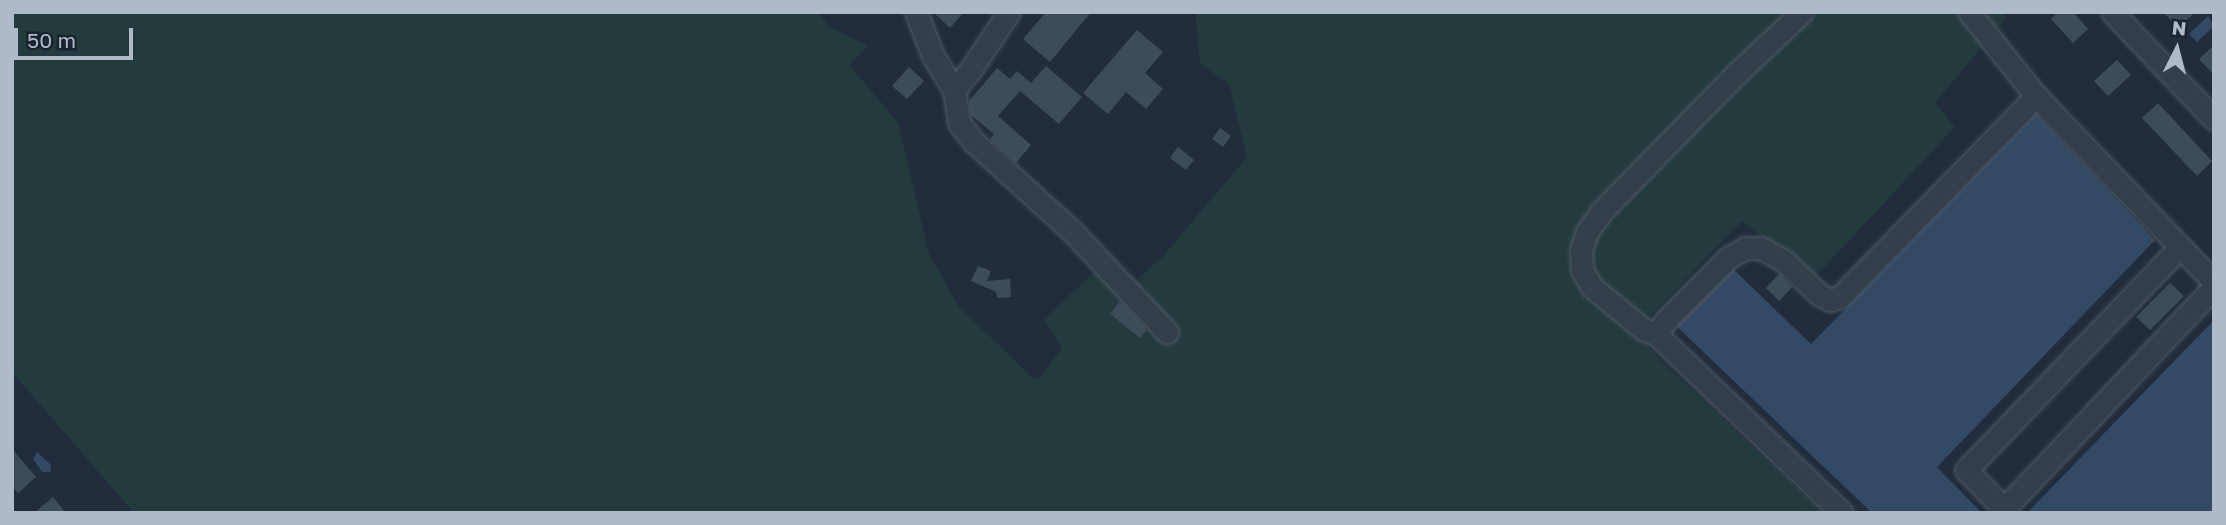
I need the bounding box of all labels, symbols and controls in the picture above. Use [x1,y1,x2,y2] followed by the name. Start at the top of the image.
[18,14,136,58] scale bar
[2142,14,2212,84] north arrow
[2171,15,2188,40] text: N
[27,27,76,53] text: 50 m

